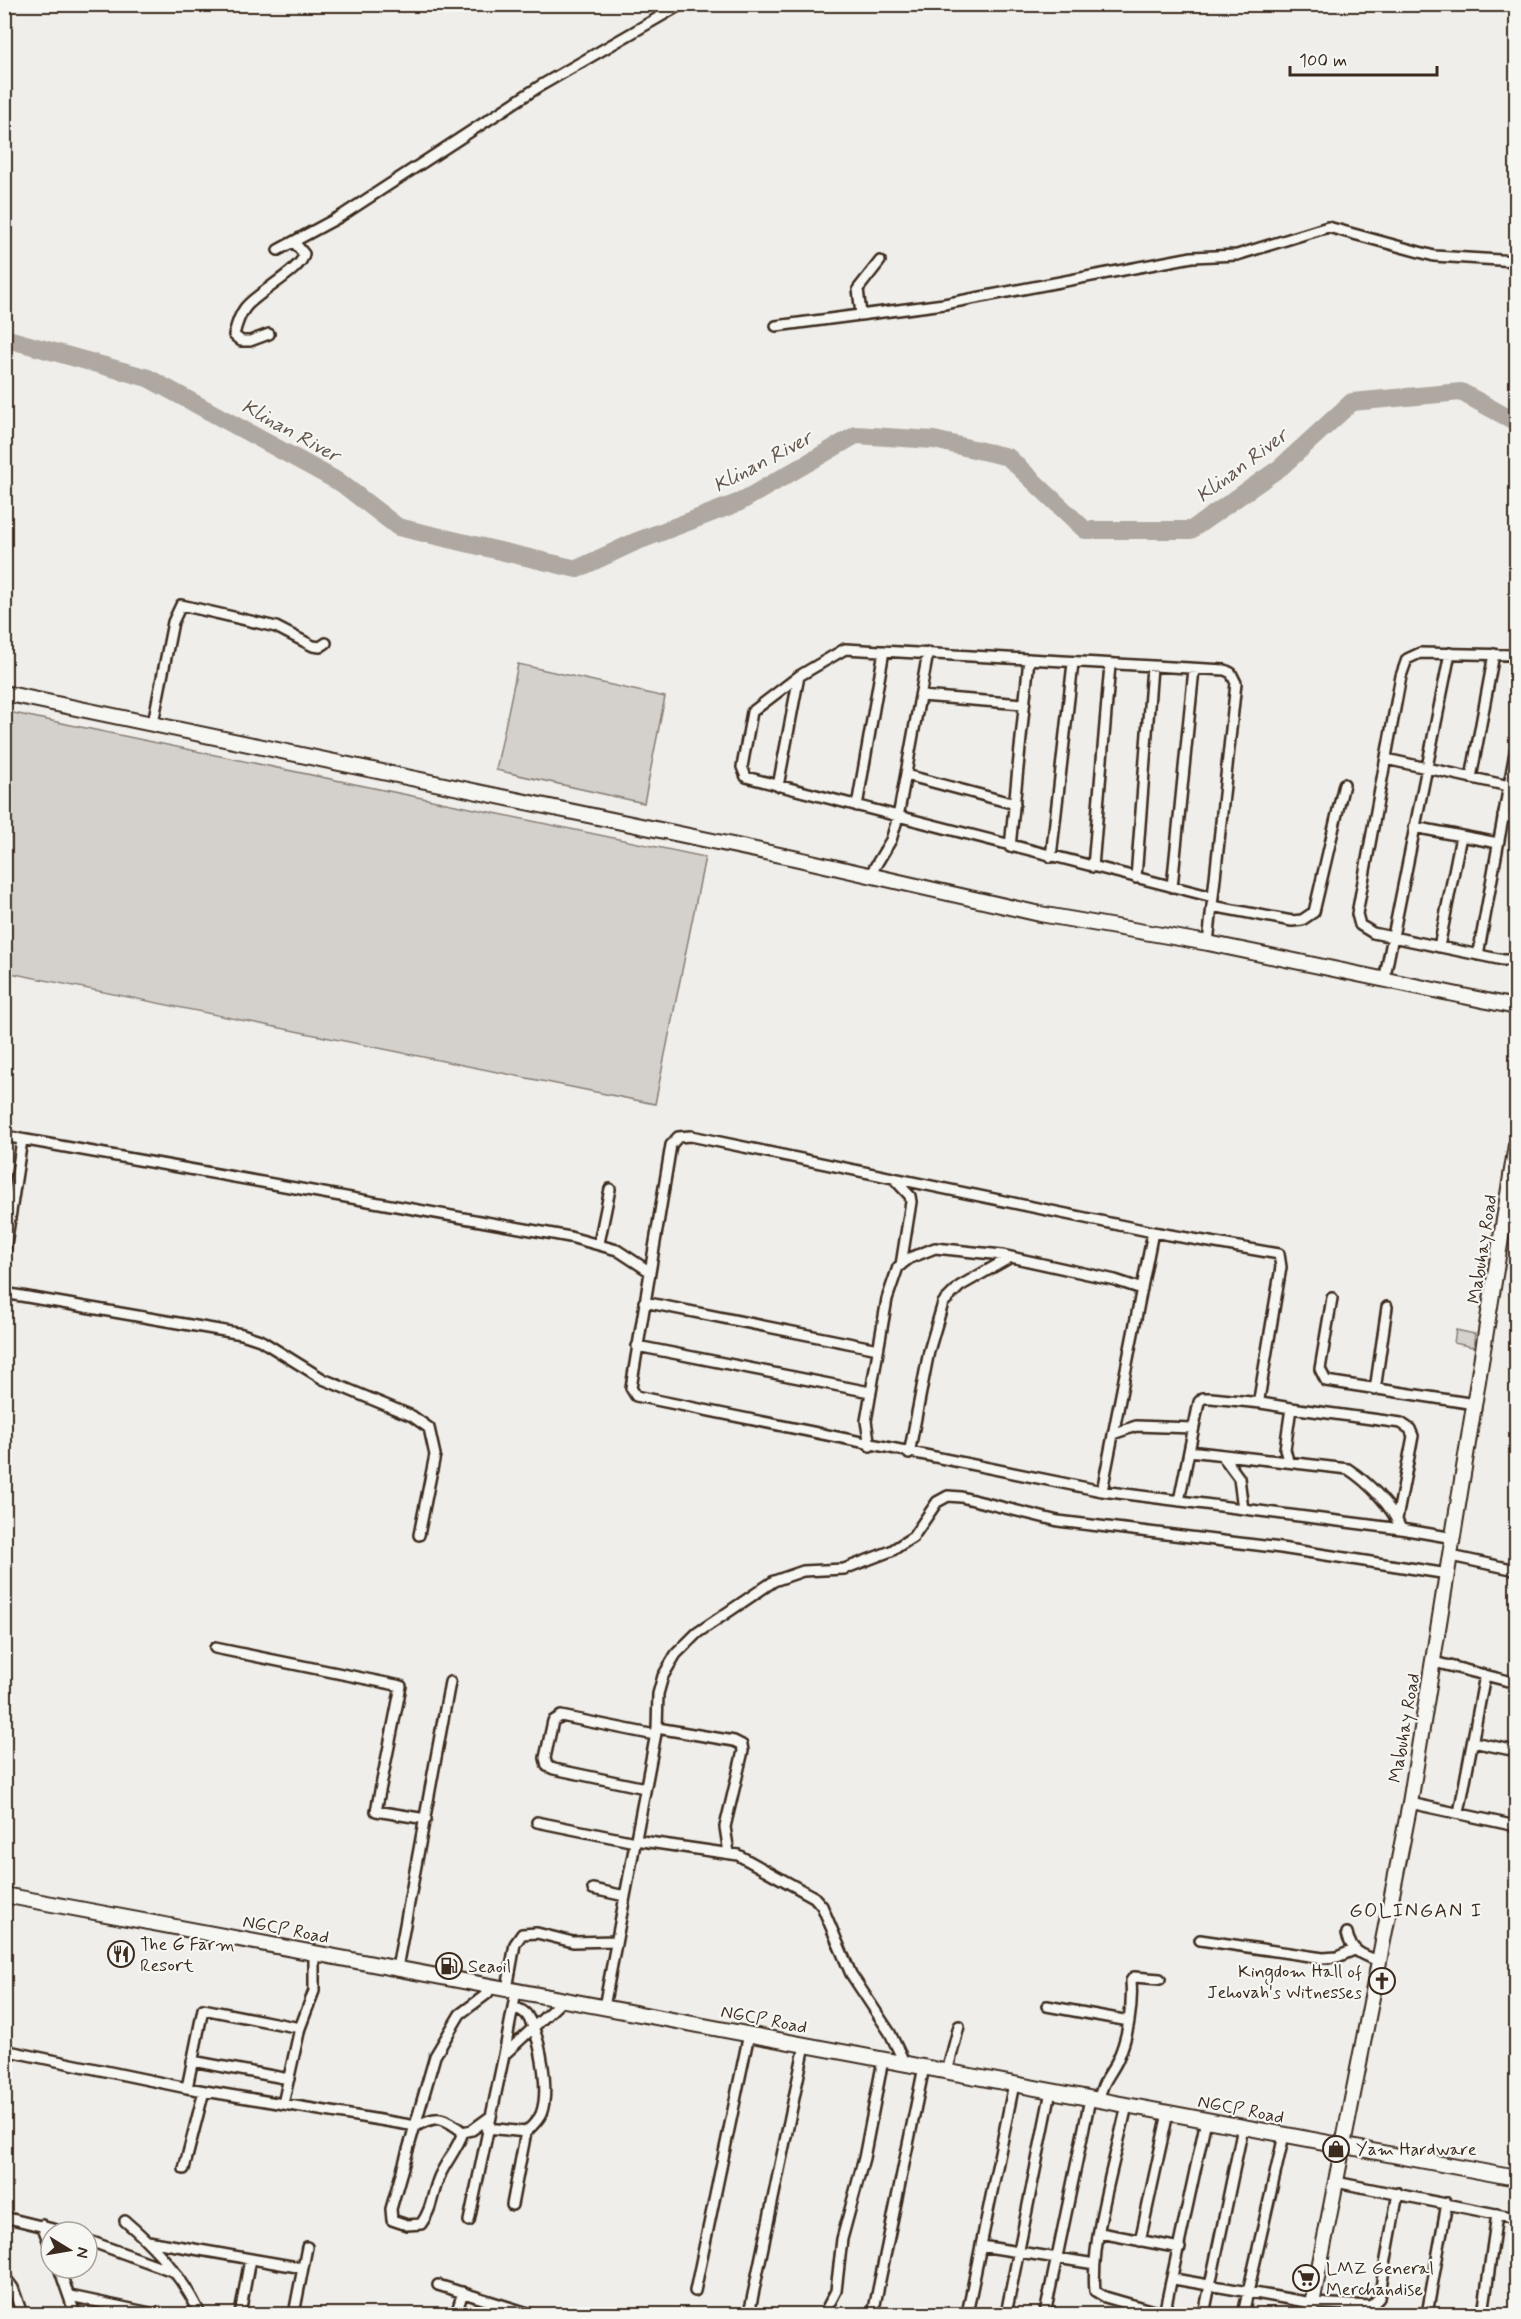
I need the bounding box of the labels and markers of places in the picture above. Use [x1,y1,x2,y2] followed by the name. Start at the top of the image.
[140,1933,234,1978] place label: The G Farm Resort
[106,1939,136,1969] restaurant icon: The G Farm Resort
[434,1951,464,1981] fuel station icon: Seaoil
[468,1955,511,1979] place label: Seaoil
[1207,1960,1362,2005] place label: Kingdom Hall of Jehovah's Witnesses
[1367,1966,1397,1996] church icon: Kingdom Hall of Jehovah's Witnesses
[1321,2134,1351,2164] shop icon: Yam Hardware
[1356,2138,1477,2162] place label: Yam Hardware
[1326,2257,1434,2302] place label: LMZ General Merchandise
[1291,2263,1321,2293] supermarket icon: LMZ General Merchandise

